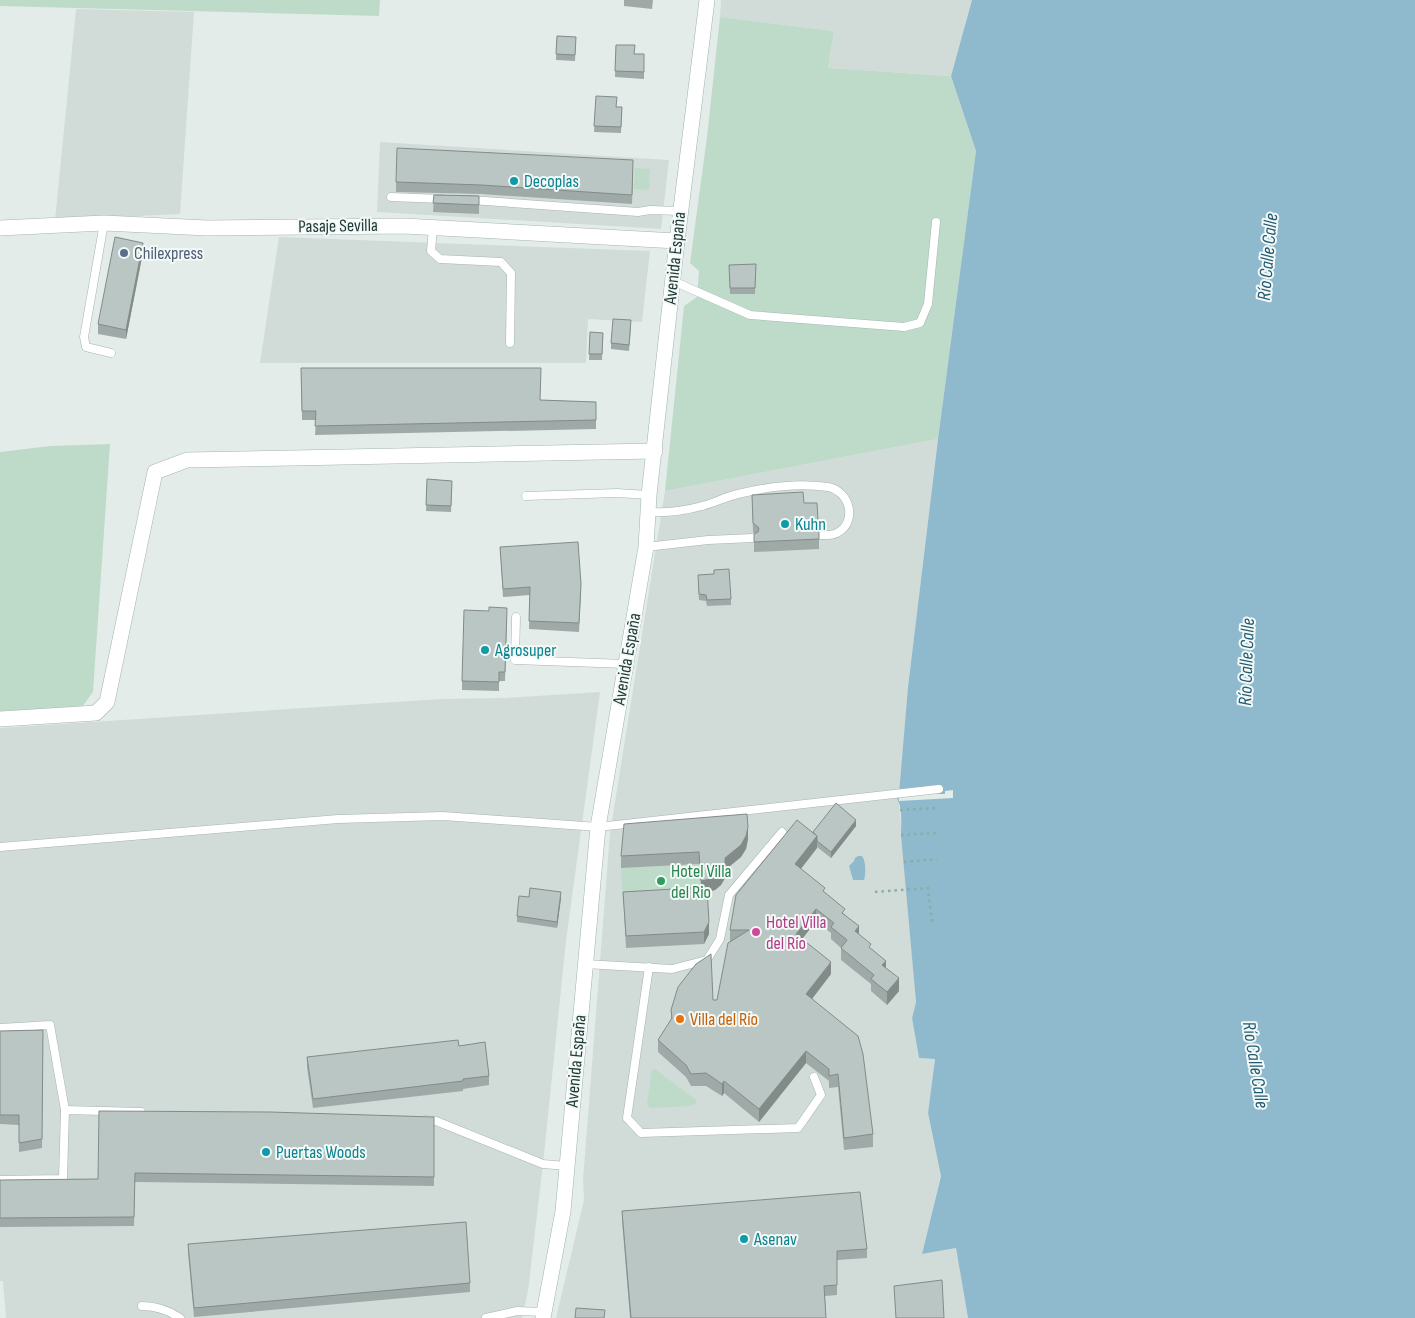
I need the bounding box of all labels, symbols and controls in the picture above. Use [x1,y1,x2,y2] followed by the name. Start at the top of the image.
[524,171,579,192] place label: Decoplas
[508,175,520,187] marker: Decoplas
[660,211,690,306] street label: Avenida España
[1253,212,1283,302] water label: Río Calle Calle
[298,215,378,237] street label: Pasaje Sevilla
[134,243,203,264] place label: Chilexpress
[118,247,130,259] marker: Chilexpress
[795,514,826,535] place label: Kuhn
[779,518,791,530] marker: Kuhn
[608,611,645,707] street label: Avenida España
[1234,617,1260,706] water label: Río Calle Calle
[494,640,556,661] place label: Agrosuper
[479,644,491,656] marker: Agrosuper
[671,861,732,903] place label: Hotel Villa del Rio
[655,875,667,887] marker: Hotel Villa del Rio
[766,912,827,954] place label: Hotel Villa del Río
[750,926,762,938] marker: Hotel Villa del Río
[690,1009,758,1030] place label: Villa del Río
[674,1013,686,1025] marker: Villa del Río
[561,1014,591,1109] street label: Avenida España
[1237,1020,1273,1111] water label: Río Calle Calle
[276,1142,366,1163] place label: Puertas Woods
[260,1146,272,1158] marker: Puertas Woods
[753,1229,797,1250] place label: Asenav
[738,1233,750,1245] marker: Asenav

